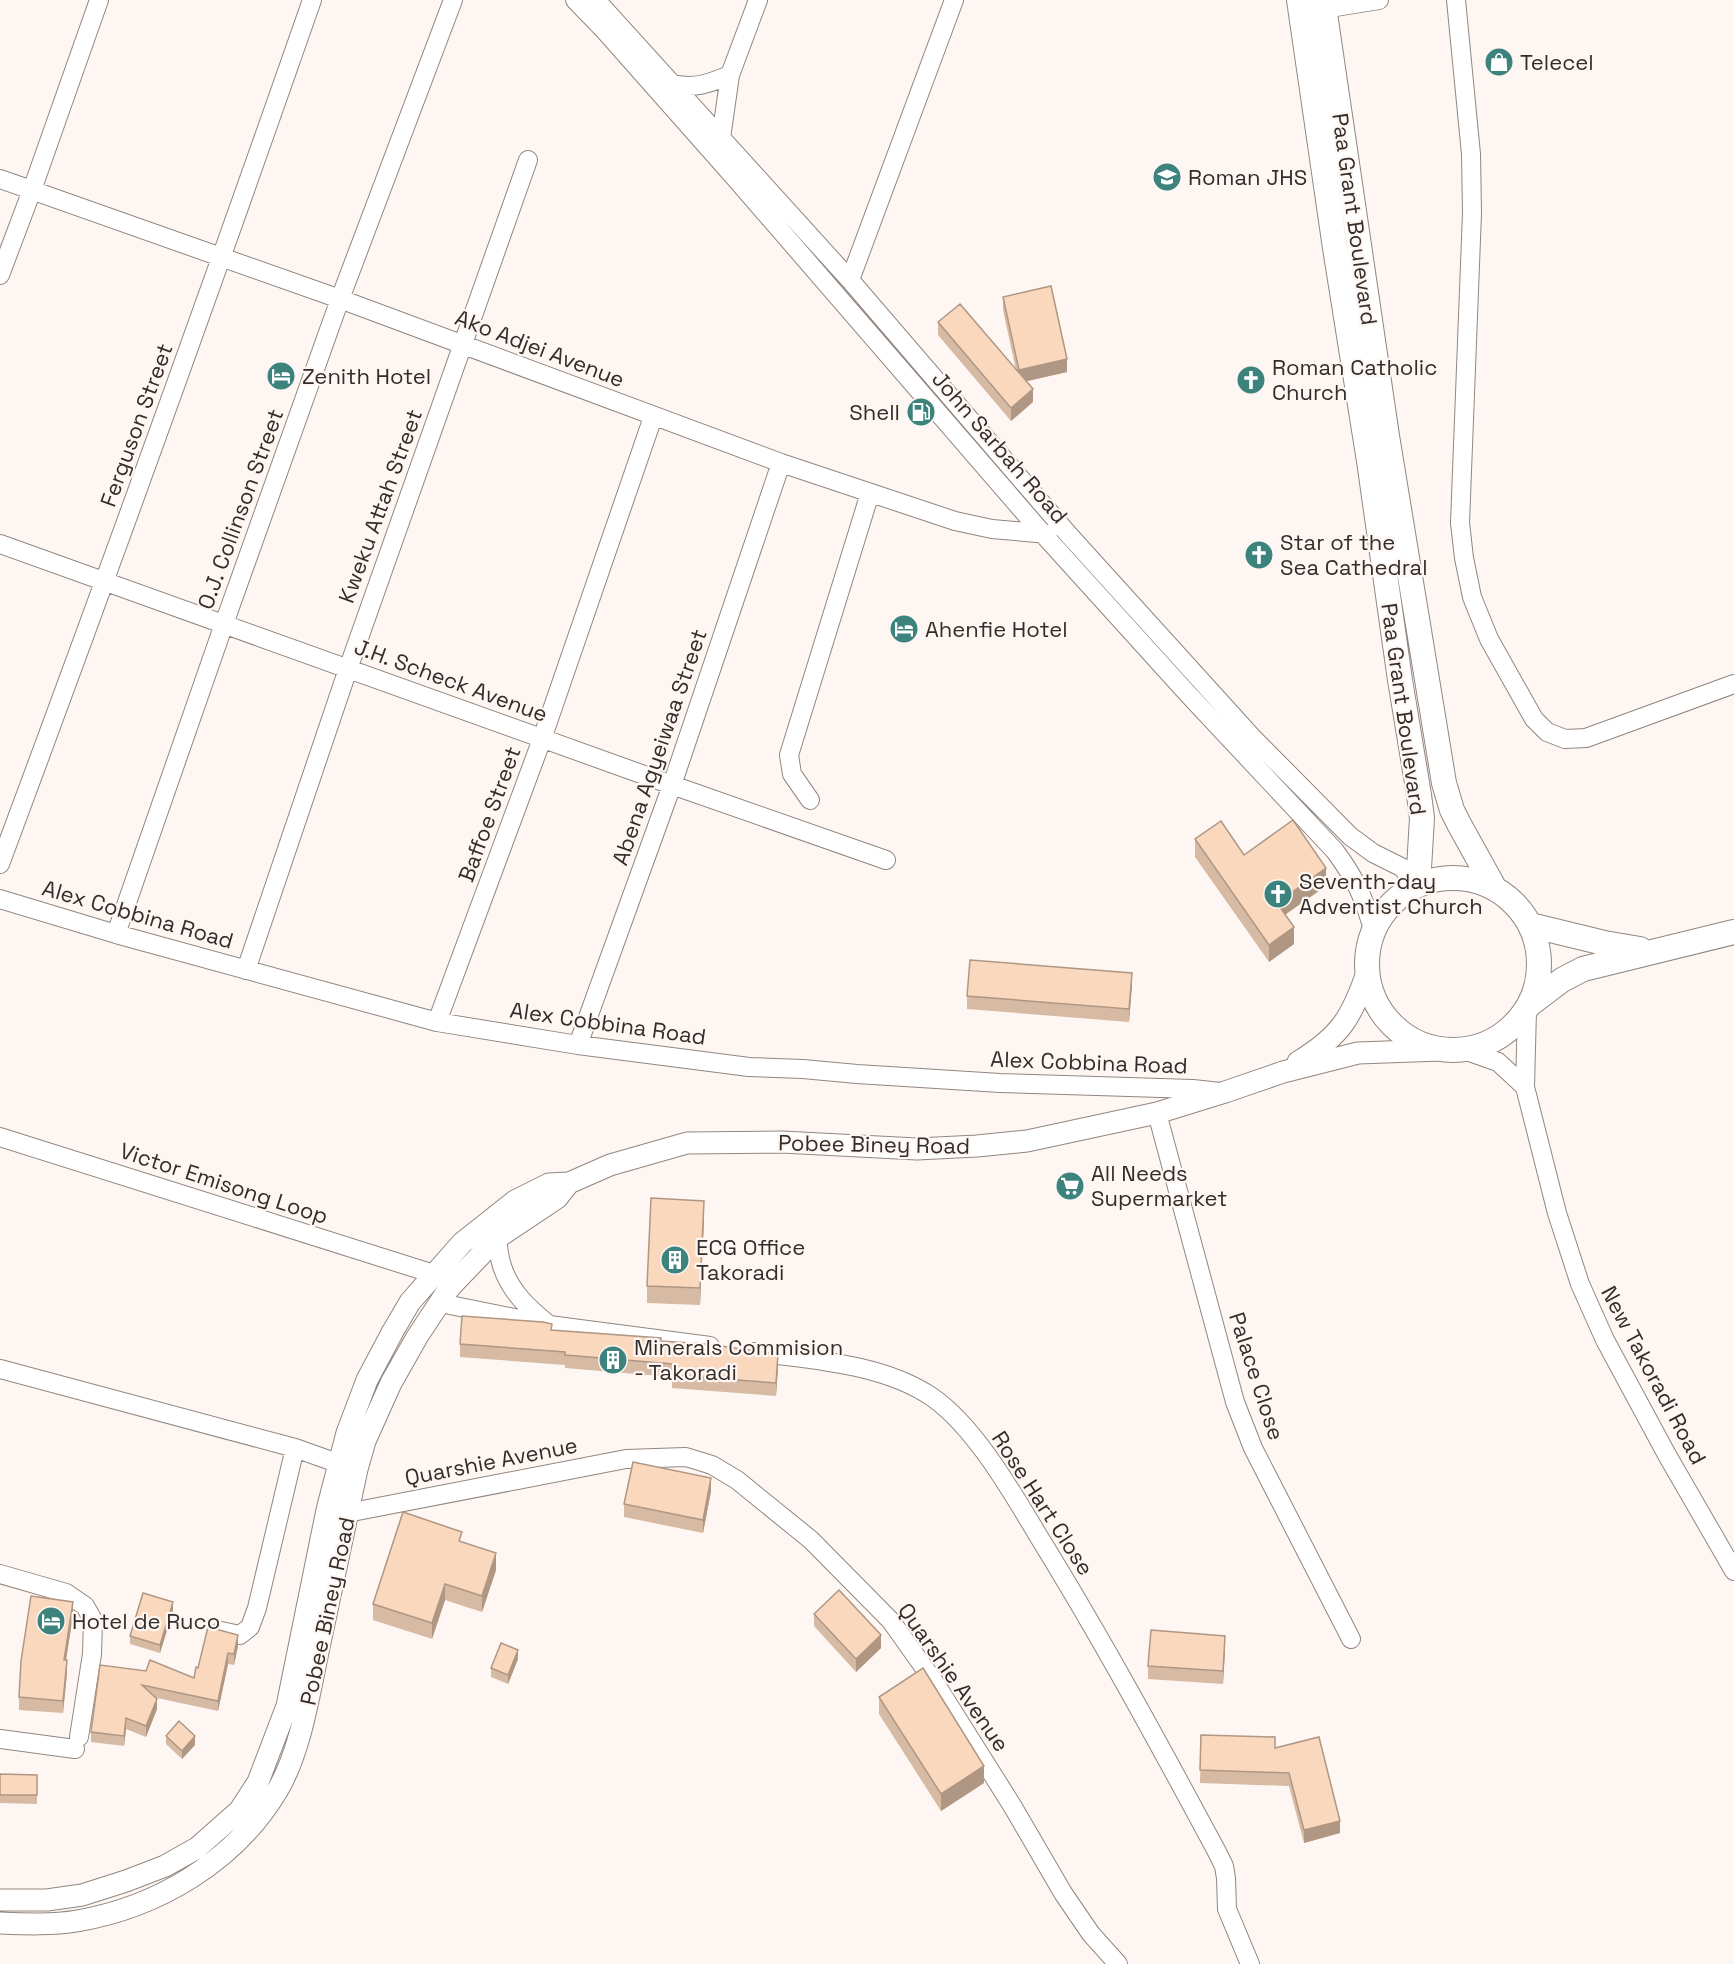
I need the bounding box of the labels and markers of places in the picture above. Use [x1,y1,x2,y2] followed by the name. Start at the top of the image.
[1483,46,1515,78] shop icon: Telecel
[1520,48,1594,76] place label: Telecel
[1151,161,1183,193] school or university icon: Roman JHS
[1188,163,1307,191] place label: Roman JHS
[1272,353,1437,406] place label: Roman Catholic Church
[265,360,297,392] hotel icon: Zenith Hotel
[302,362,431,390] place label: Zenith Hotel
[1235,364,1267,396] church icon: Roman Catholic Church
[905,396,937,428] fuel station icon: Shell
[849,398,900,426] place label: Shell
[1280,528,1428,581] place label: Star of the Sea Cathedral
[1243,539,1275,571] church icon: Star of the Sea Cathedral
[888,613,920,645] hotel icon: Ahenfie Hotel
[925,615,1068,643] place label: Ahenfie Hotel
[1299,867,1483,920] place label: Seventh-day Adventist Church
[1262,878,1294,910] church icon: Seventh-day Adventist Church
[1091,1159,1227,1212] place label: All Needs Supermarket
[1054,1170,1086,1202] supermarket icon: All Needs Supermarket
[696,1233,805,1286] place label: ECG Office Takoradi
[659,1244,691,1276] building icon: ECG Office Takoradi
[634,1333,843,1386] place label: Minerals Commision - Takoradi
[597,1344,629,1376] building icon: Minerals Commision - Takoradi
[35,1605,67,1637] hotel icon: Hotel de Ruco
[72,1607,220,1635] place label: Hotel de Ruco

